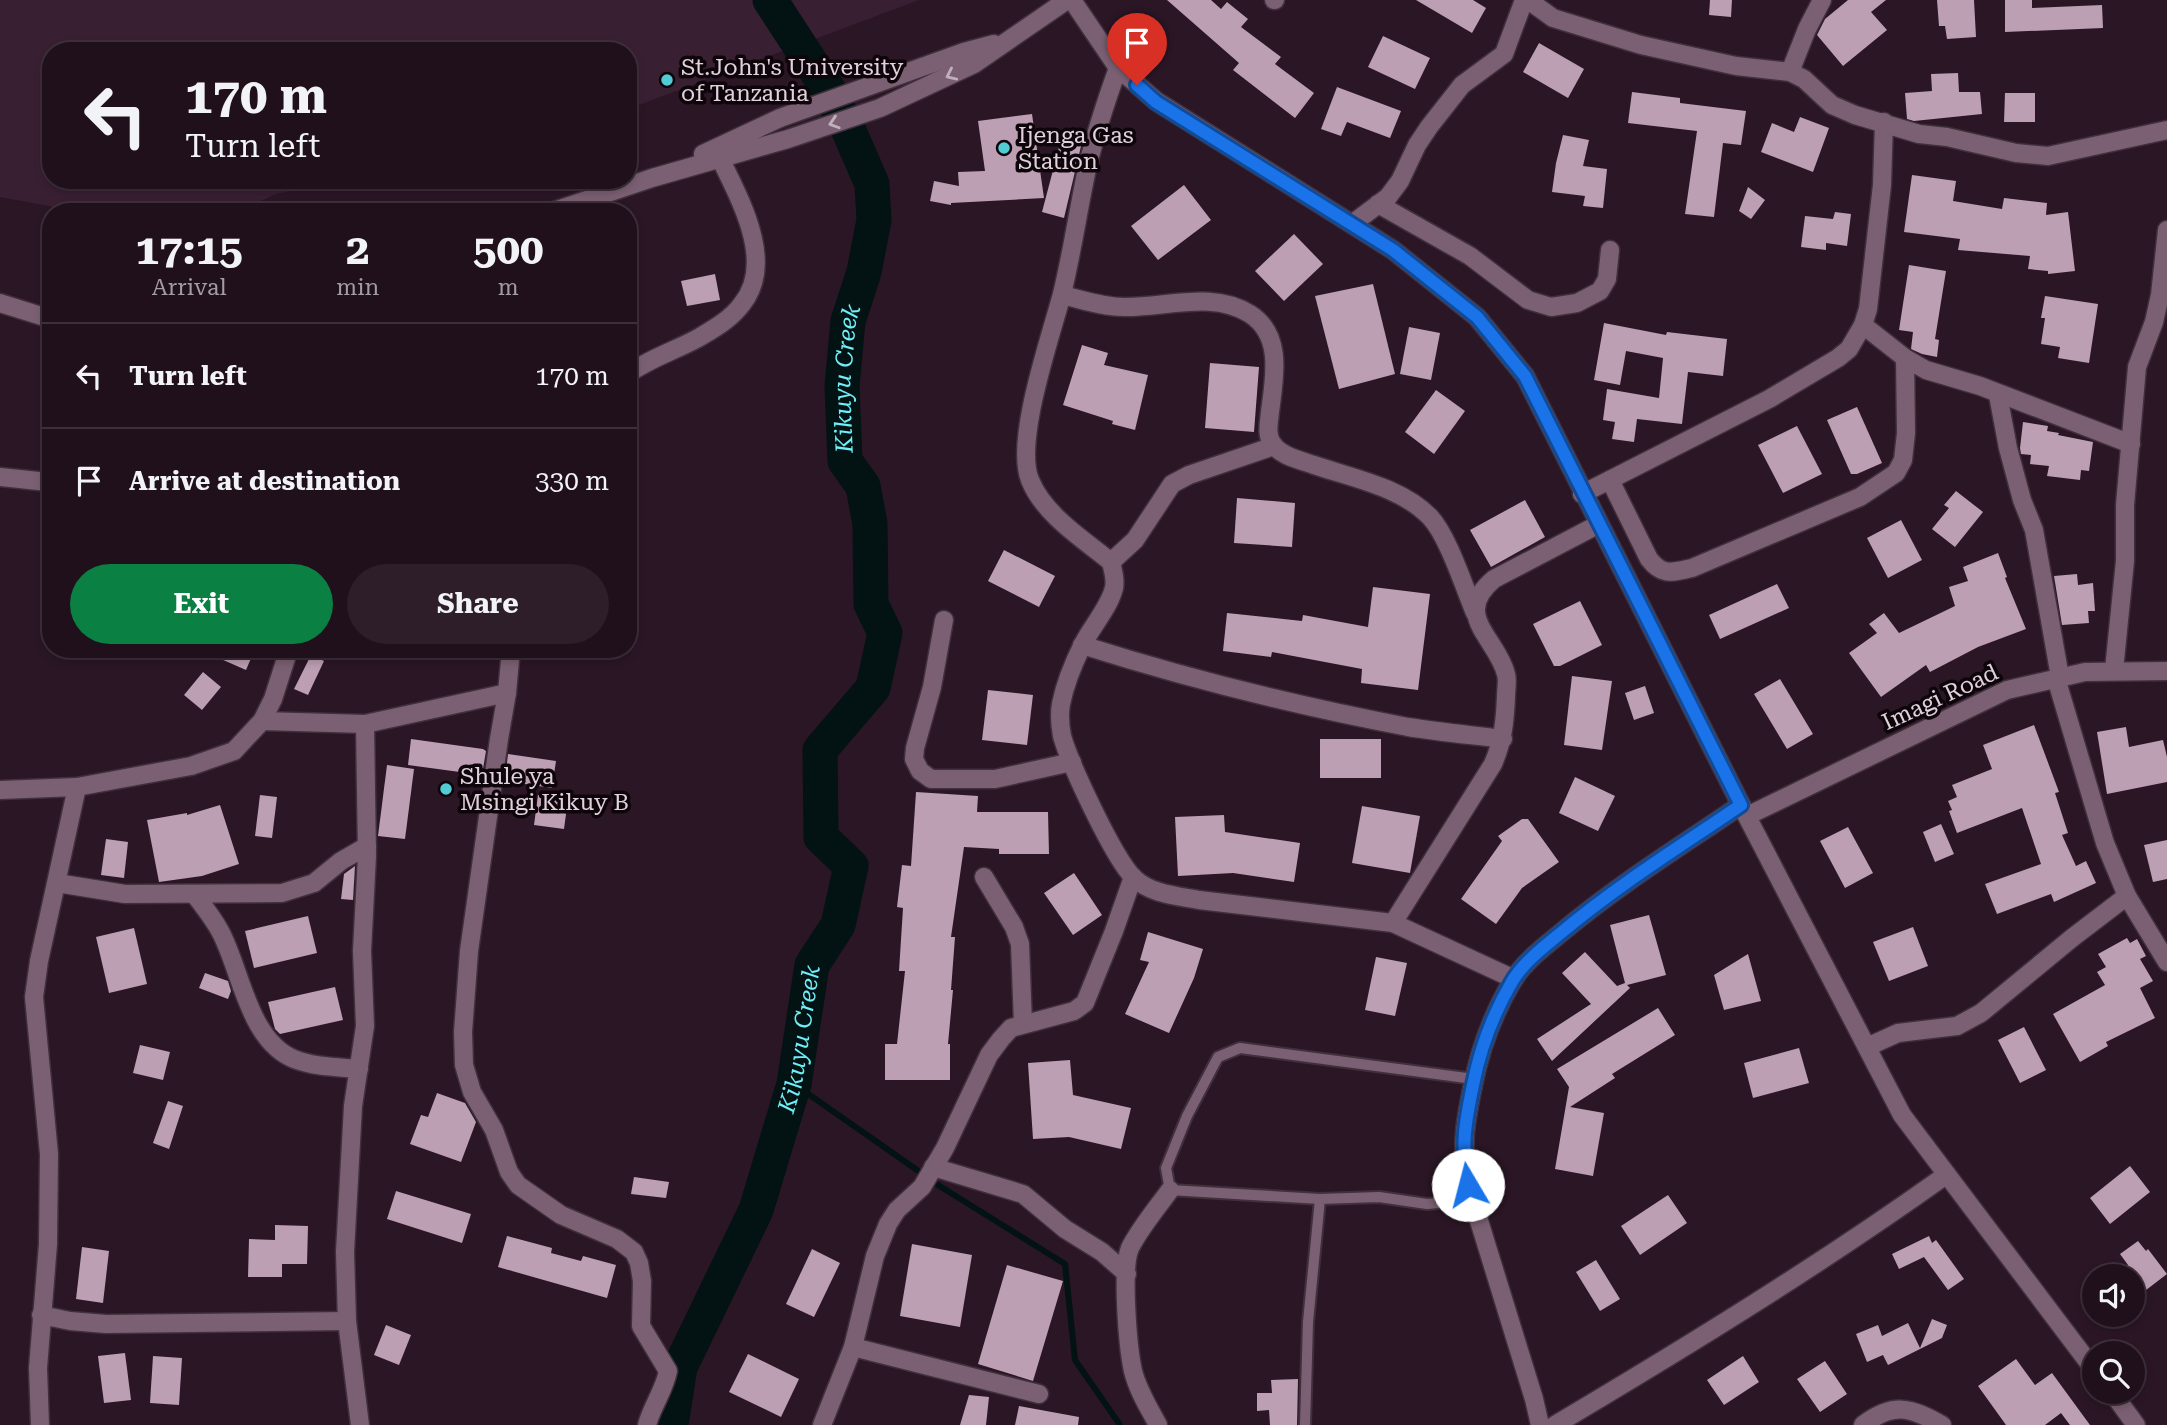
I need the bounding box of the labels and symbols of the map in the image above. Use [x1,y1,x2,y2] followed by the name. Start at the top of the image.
[1107,13,1167,85] pin
[681,54,904,107] place label: St.John's University of Tanzania
[946,66,958,80] one-way arrow
[659,72,675,88] marker: St.John's University of Tanzania
[829,115,841,130] one-way arrow
[1018,122,1134,175] place label: Ijenga Gas Station
[996,140,1012,156] marker: Ijenga Gas Station
[828,301,867,455] water label: Kikuyu Creek
[1878,659,2003,736] street label: Imagi Road
[460,763,629,816] place label: Shule ya Msingi Kikuy B
[438,781,454,797] marker: Shule ya Msingi Kikuy B
[772,963,826,1117] water label: Kikuyu Creek
[1431,1148,1505,1222] position arrow

